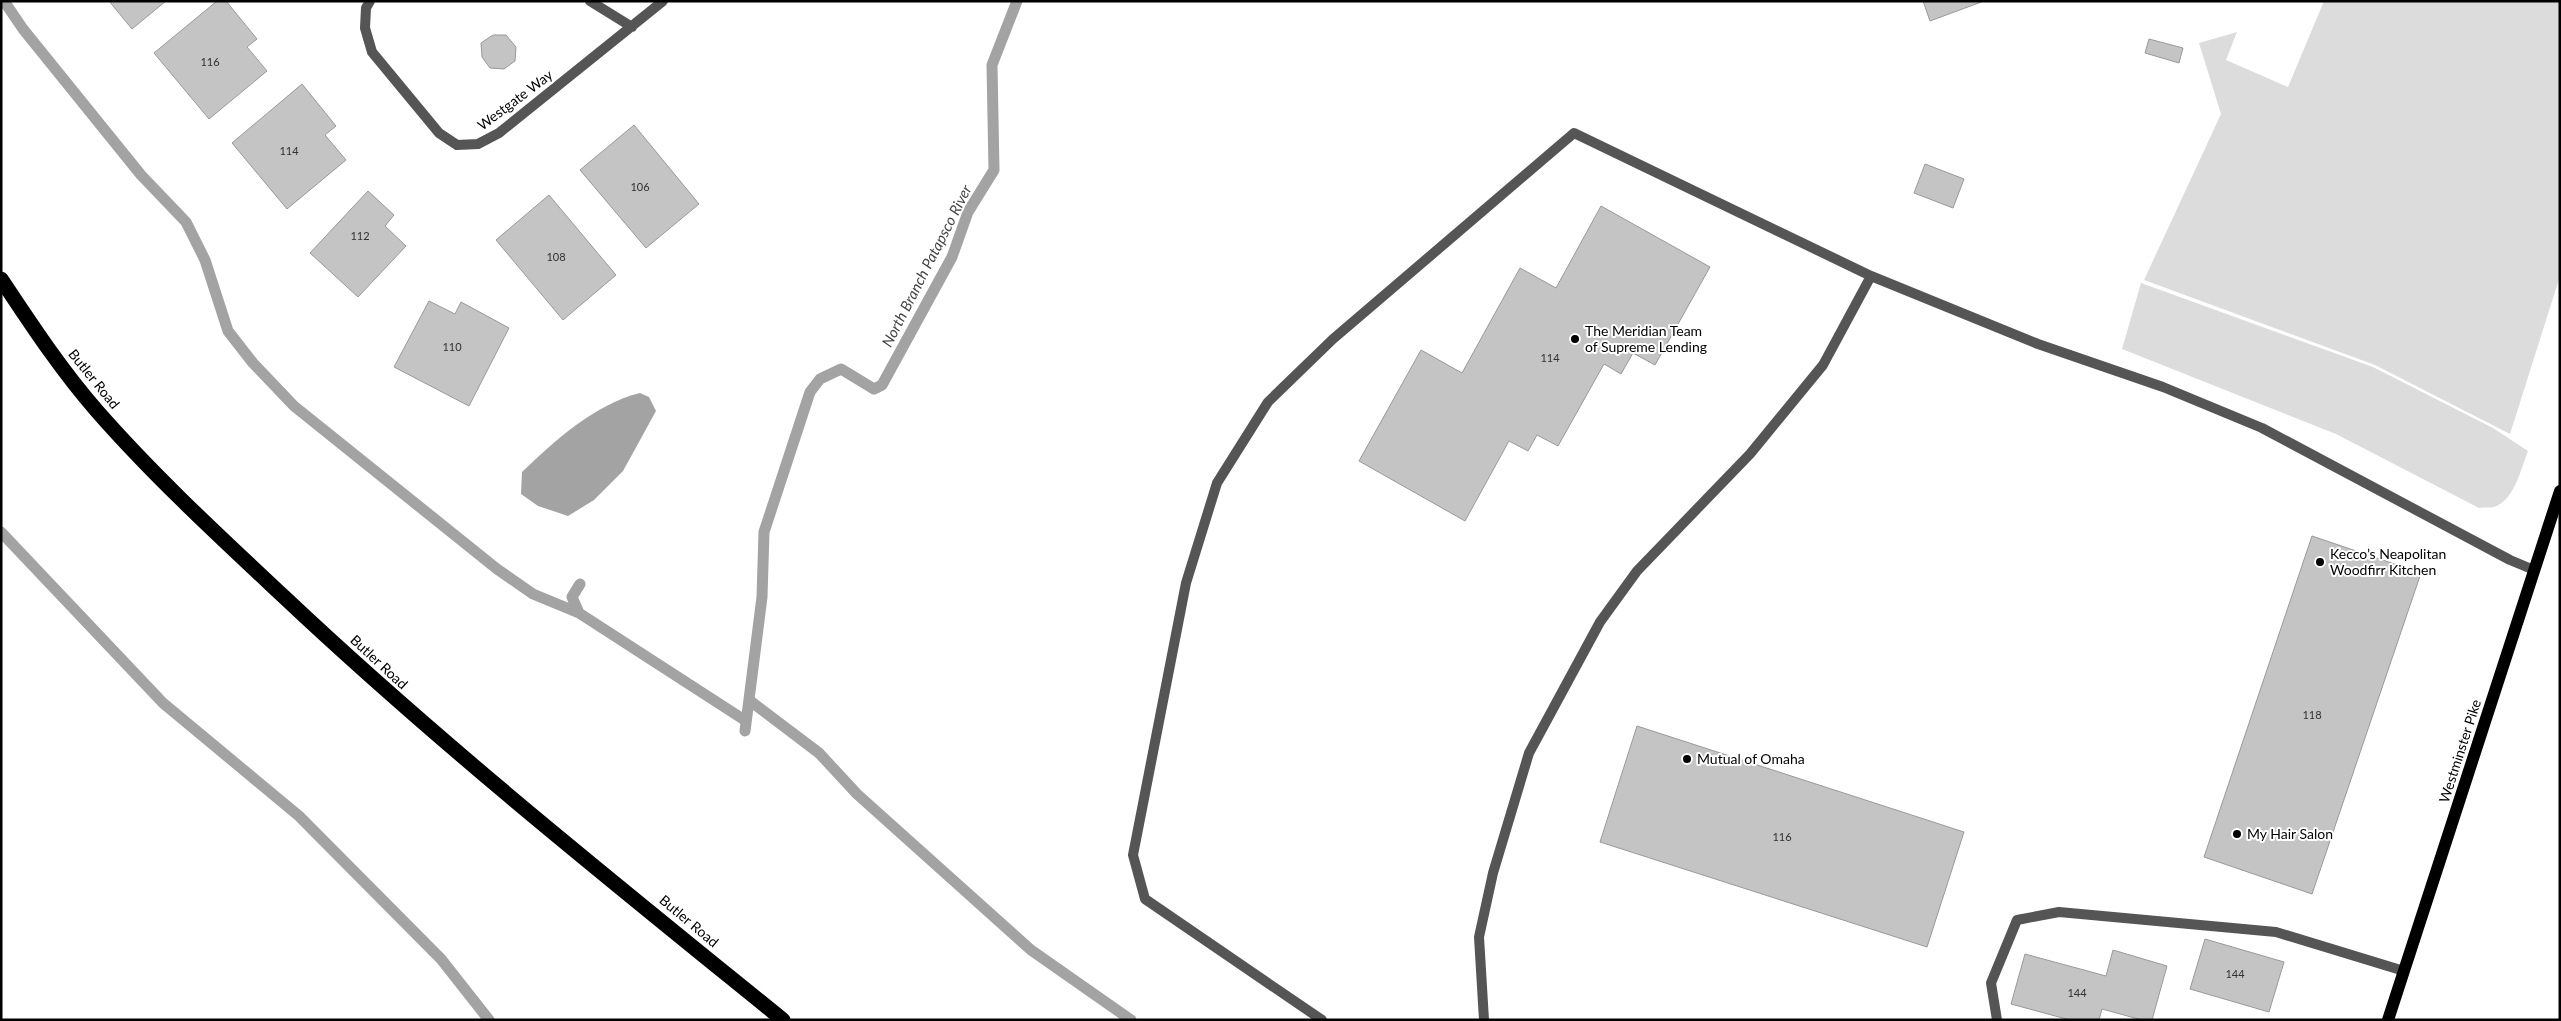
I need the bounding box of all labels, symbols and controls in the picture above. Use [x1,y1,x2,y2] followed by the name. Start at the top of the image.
[200,55,220,68] house number: 116
[474,65,556,133] street label: Westgate Way
[279,144,299,157] house number: 114
[630,180,650,193] house number: 106
[877,181,975,349] water label: North Branch Patapsco River
[350,229,370,242] house number: 112
[546,250,566,263] house number: 108
[1585,322,1707,355] place label: The Meridian Team of Supreme Lending
[1569,333,1581,345] marker: The Meridian Team of Supreme Lending
[442,340,462,353] house number: 110
[65,345,124,412] street label: Butler Road
[1540,351,1560,364] house number: 114
[2330,545,2446,578] place label: Kecco’s Neapolitan Woodfirr Kitchen
[2314,556,2326,568] marker: Kecco’s Neapolitan Woodfirr Kitchen
[347,631,411,692] street label: Butler Road
[2435,697,2484,805] street label: Westminster Pike
[2302,708,2322,721] house number: 118
[1697,750,1805,767] place label: Mutual of Omaha
[1681,753,1693,765] marker: Mutual of Omaha
[2247,825,2333,842] place label: My Hair Salon
[2231,828,2243,840] marker: My Hair Salon
[1772,830,1792,843] house number: 116
[656,891,722,950] street label: Butler Road
[2225,967,2245,980] house number: 144
[2067,986,2087,999] house number: 144

